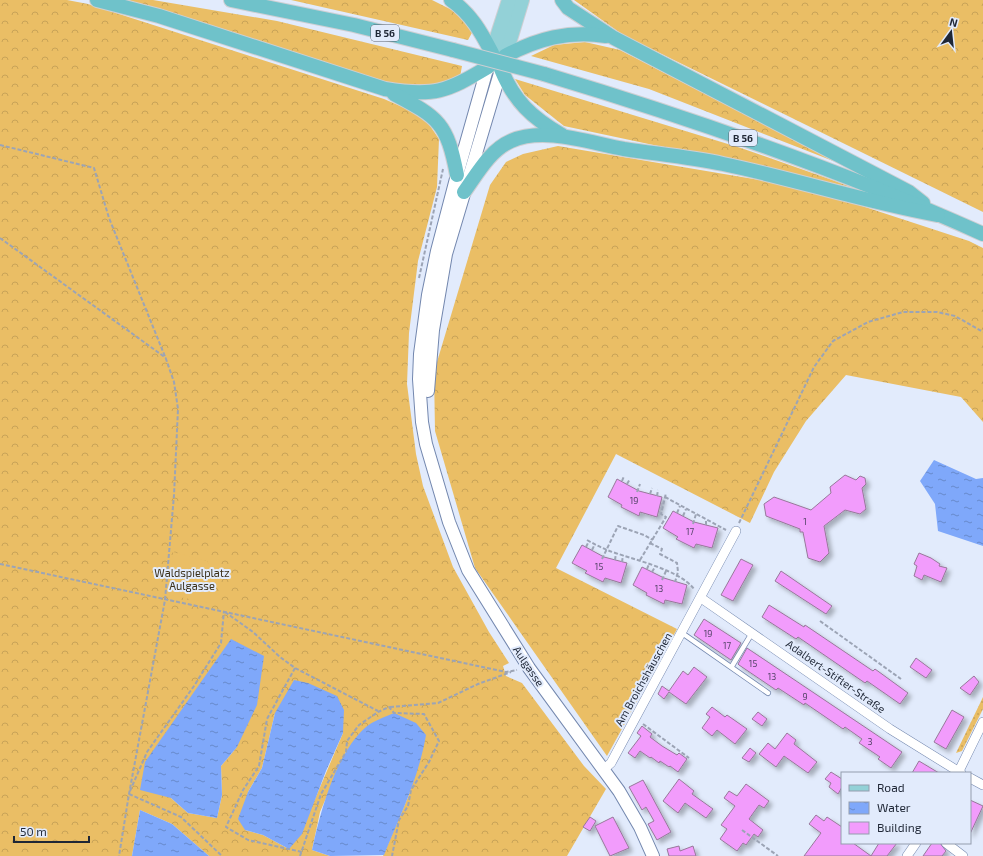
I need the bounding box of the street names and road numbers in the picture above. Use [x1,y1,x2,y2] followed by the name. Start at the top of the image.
[371,25,399,41] road number: B 56
[729,130,757,146] road number: B 56
[612,630,674,728] street label: Am Broichshäuschen
[784,637,888,715] street label: Adalbert-Stifter-Straße
[511,643,547,689] street label: Aulgasse

